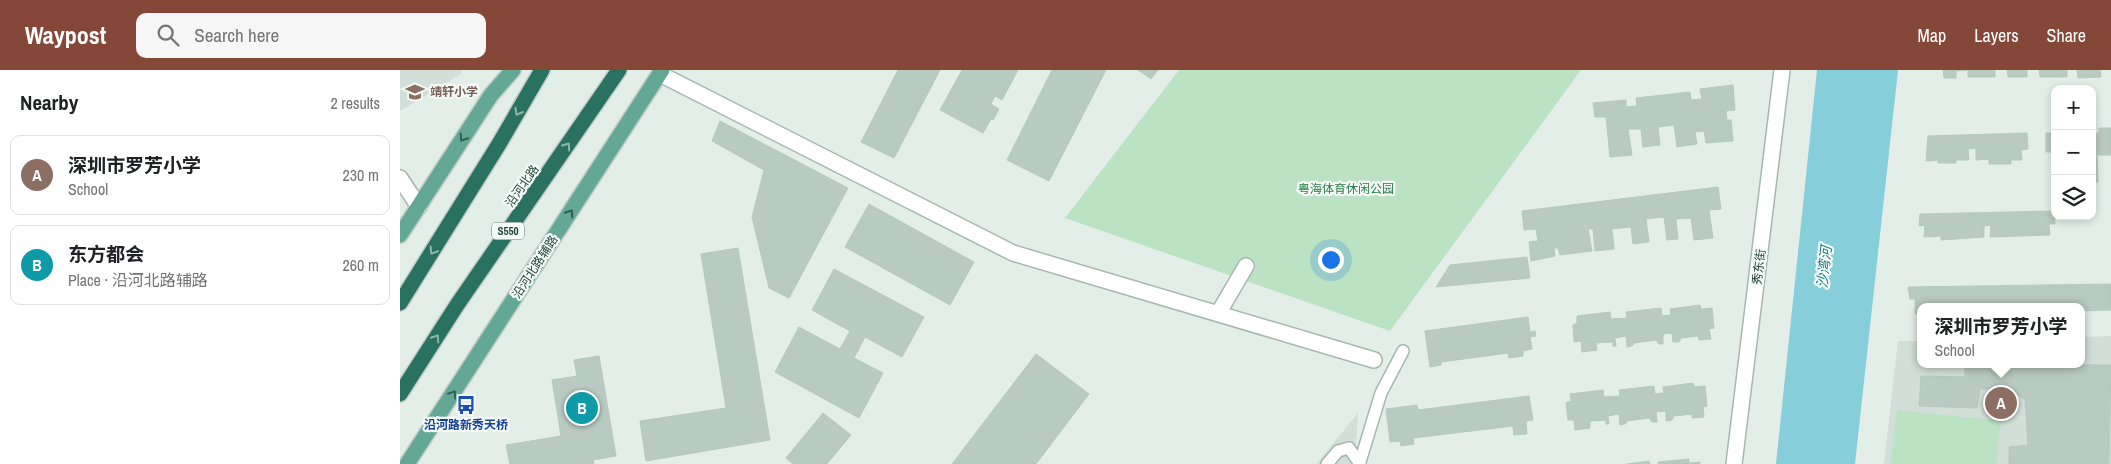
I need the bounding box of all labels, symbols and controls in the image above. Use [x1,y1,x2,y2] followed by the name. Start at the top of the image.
[136,13,486,58] search box
[25,19,106,51] text: Waypost
[154,21,182,49] icon: search
[194,22,279,48] text: Search here
[1918,23,1946,48] text: Map
[1974,23,2019,48] text: Layers
[2047,23,2086,48] text: Share
[404,81,426,103] school or university icon: 靖轩小学
[430,84,478,100] place label: 靖轩小学
[2051,85,2096,220] map controls
[2051,85,2096,130] button: +
[20,88,78,117] text: Nearby
[330,92,380,114] text: 2 results
[514,107,524,116] one-way arrow
[2051,130,2096,175] button: −
[460,132,470,141] one-way arrow
[561,143,570,152] one-way arrow
[68,152,201,178] text: 深圳市罗芳小学
[502,162,542,210] street label: 沿河北路
[32,164,42,186] text: A
[343,164,379,186] text: 230 m
[2051,175,2096,220] button: layers
[68,178,108,200] text: School
[1298,181,1394,197] park label: 粤海体育休闲公园
[564,210,573,219] one-way arrow
[492,223,524,240] road number: S550
[509,232,561,302] street label: 沿河北路辅路
[68,241,144,267] text: 东方都会
[1813,242,1835,289] water label: 沙湾河
[430,245,439,255] one-way arrow
[1318,247,1344,273] your location
[1749,248,1769,286] street label: 秀东街
[32,254,42,276] text: B
[343,254,379,276] text: 260 m
[68,269,208,291] text: Place · 沿河北路辅路
[1917,303,2085,368] popup
[1934,313,2068,339] text: 深圳市罗芳小学
[430,335,439,344] one-way arrow
[1934,339,1975,361] text: School
[1985,384,2017,422] pin: A
[566,389,598,427] pin: B
[447,390,456,399] one-way arrow
[455,394,477,416] bus stop icon: 沿河路新秀天桥
[424,417,508,433] place label: 沿河路新秀天桥

